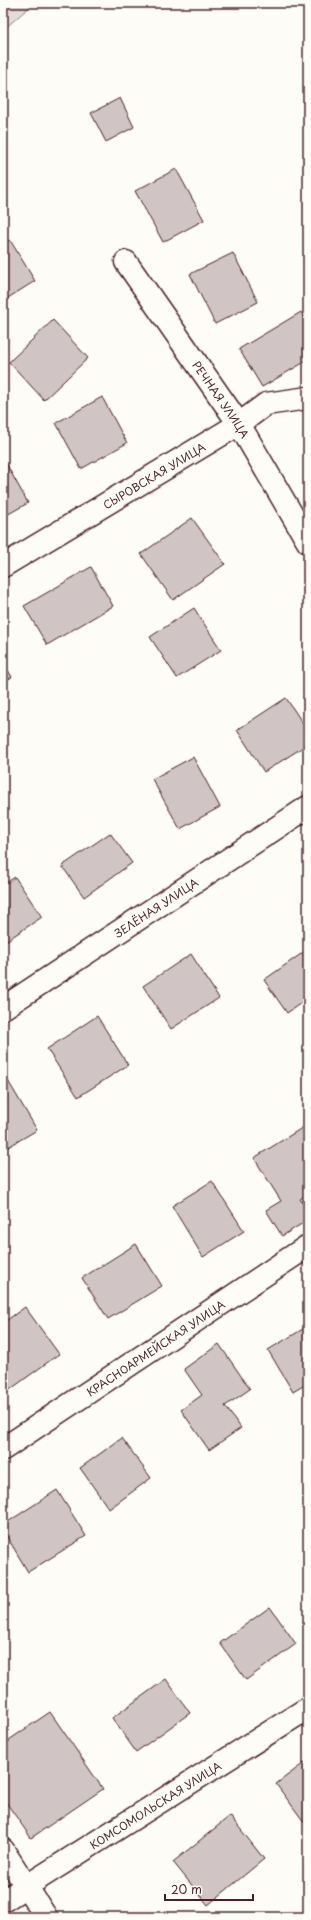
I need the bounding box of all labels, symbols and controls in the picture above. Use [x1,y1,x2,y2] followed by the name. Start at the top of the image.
[189,357,254,442] street label: РЕЧНАЯ УЛИЦА
[99,437,209,513] street label: СЫРОВСКАЯ УЛИЦА
[110,873,202,941] street label: ЗЕЛЁНАЯ УЛИЦА
[83,1295,229,1400] street label: КРАСНОАРМЕЙСКАЯ УЛИЦА
[86,1756,225,1853] street label: КОМСОМОЛЬСКАЯ УЛИЦА
[165,1876,253,1902] scale bar
[171,1880,202,1898] text: 20 m

